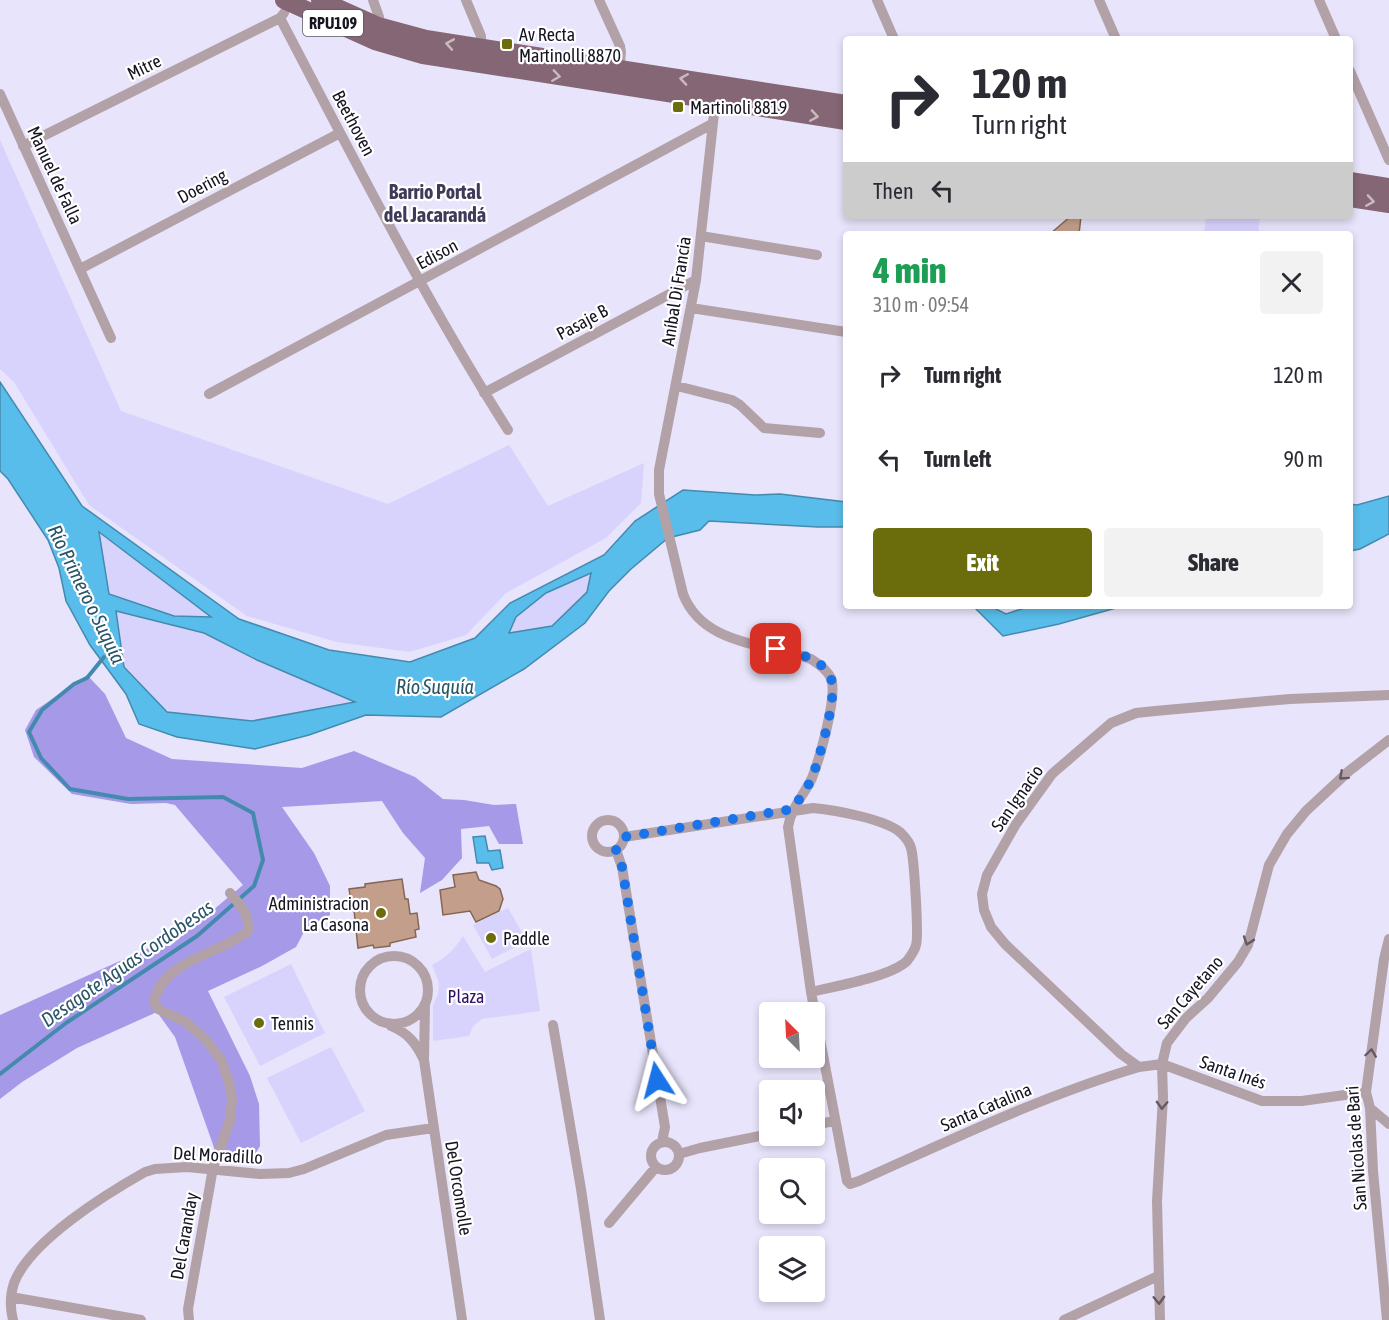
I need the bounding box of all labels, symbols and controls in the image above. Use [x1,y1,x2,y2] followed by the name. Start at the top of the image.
[303,10,363,36] road number: RPU109
[519,24,621,66] place label: Av Recta Martinolli 8870
[500,37,514,51] marker: Av Recta Martinolli 8870
[445,38,455,51] one-way arrow
[124,50,164,84] street label: Mitre
[972,59,1067,107] text: 120 m
[873,60,951,138] icon: right
[551,69,560,81] one-way arrow
[680,74,689,86] one-way arrow
[328,87,380,159] street label: Beethoven
[690,97,787,118] place label: Martinoli 8819
[671,100,685,114] marker: Martinoli 8819
[809,109,819,121] one-way arrow
[972,109,1067,140] text: Turn right
[23,123,87,227] street label: Manuel de Falla
[174,164,230,208] street label: Doering
[926,174,959,207] icon: left
[873,178,914,204] text: Then
[384,180,486,226] district label: Barrio Portal del Jacarandá
[1364,194,1374,207] one-way arrow
[413,234,461,274] street label: Edison
[657,235,695,347] street label: Aníbal Di Francia
[873,249,947,291] text: 4 min
[1260,251,1323,314] button: close
[873,293,969,316] text: 310 m · 09:54
[553,300,612,344] street label: Pasaje B
[873,359,906,392] icon: right
[924,362,1001,388] text: Turn right
[1273,362,1323,388] text: 120 m
[873,443,906,476] icon: left
[924,446,991,472] text: Turn left
[1283,446,1323,472] text: 90 m
[44,521,130,667] water label: Río Primero o Suquía
[873,528,1092,597] button: Exit
[1104,528,1323,597] button: Share
[750,623,801,674] pin
[759,632,792,665] icon: arrive
[396,675,474,698] water label: Río Suquía
[987,761,1047,835] street label: San Ignacio
[1339,769,1350,780] one-way arrow
[269,893,369,935] place label: Administracion La Casona
[36,895,218,1031] water label: Desagote Aguas Cordobesas
[374,906,388,920] marker: Administracion La Casona
[503,928,550,949] place label: Paddle
[484,931,498,945] marker: Paddle
[1243,935,1256,945] one-way arrow
[1153,951,1227,1033] street label: San Cayetano
[448,986,484,1007] park label: Plaza
[759,1002,825,1068] north arrow
[759,1002,825,1302] map controls
[271,1013,314,1034] place label: Tennis
[252,1016,266,1030] marker: Tennis
[625,1048,689,1112] position arrow
[1365,1048,1377,1058] one-way arrow
[1197,1051,1269,1093] street label: Santa Inés
[937,1078,1035,1136] street label: Santa Catalina
[759,1080,825,1146] button: sound
[1341,1085,1371,1211] street label: San Nicolas de Bari
[1156,1100,1169,1109] one-way arrow
[441,1139,477,1237] street label: Del Orcomolle
[173,1142,263,1168] street label: Del Moradillo
[759,1158,825,1224] button: search
[166,1191,202,1281] street label: Del Caranday
[759,1236,825,1302] button: layers
[1152,1295,1165,1304] one-way arrow

